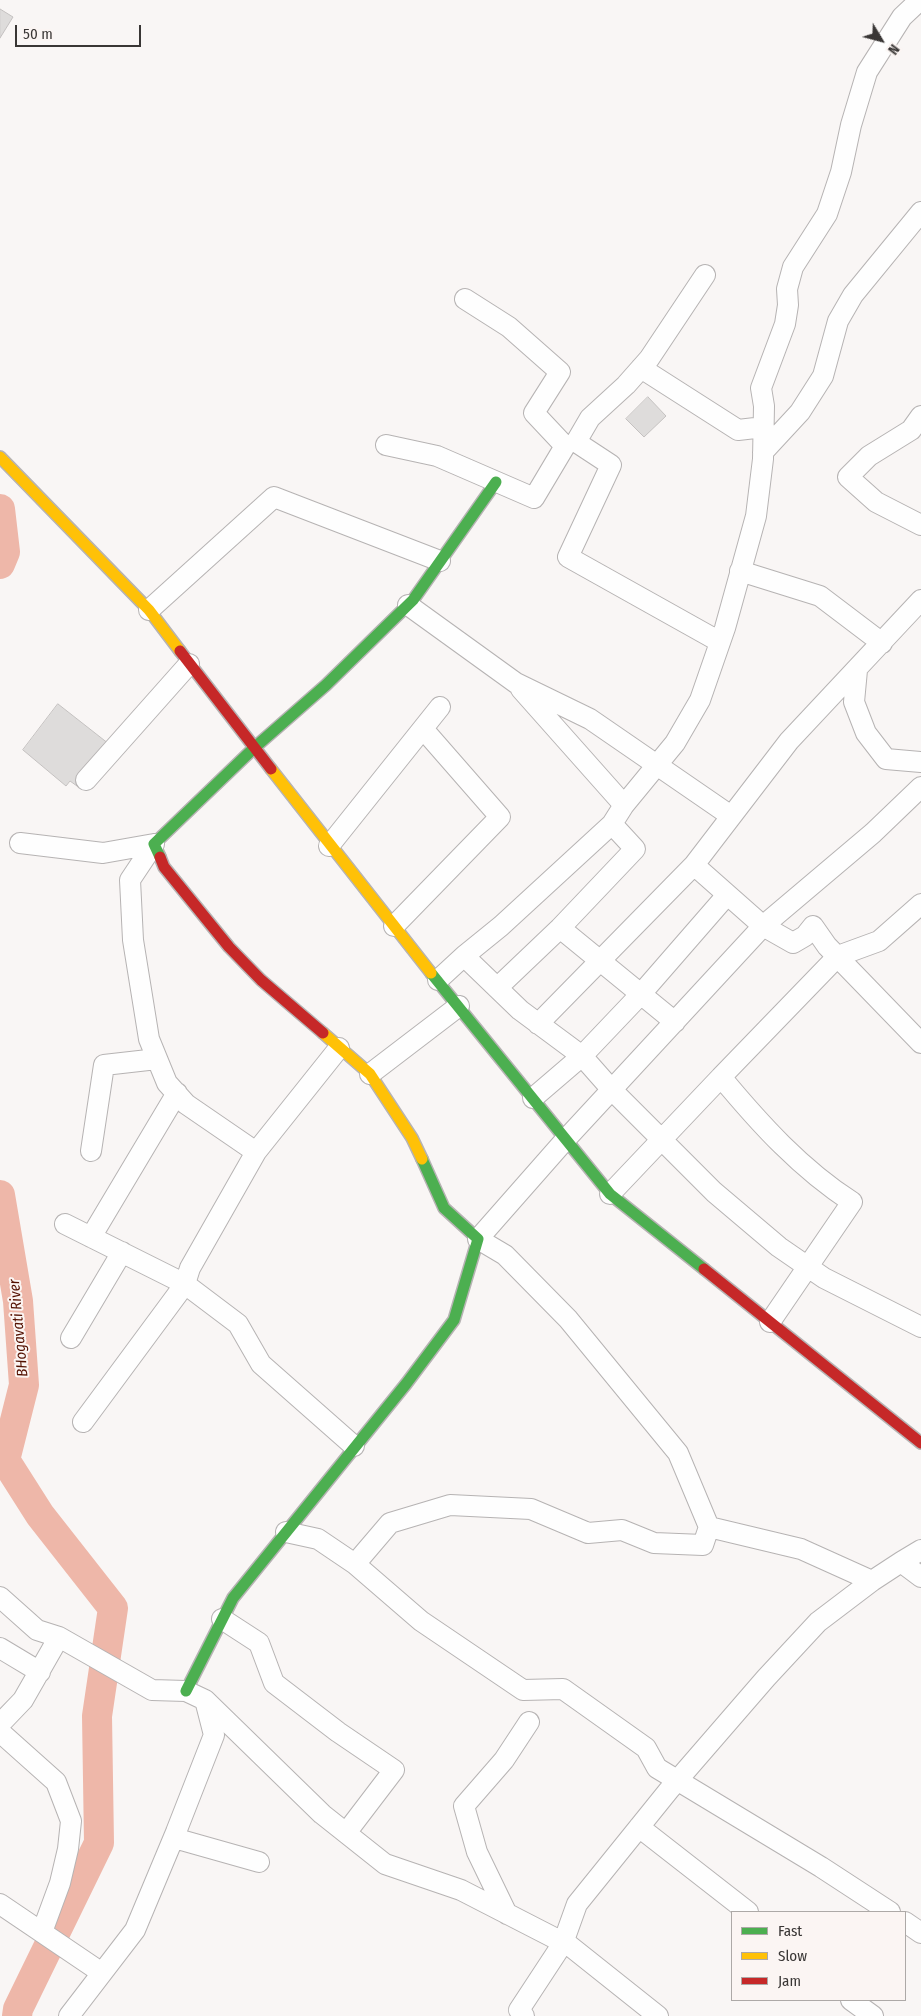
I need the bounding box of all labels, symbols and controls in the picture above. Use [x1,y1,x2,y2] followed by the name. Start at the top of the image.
[18,15,144,47] scale bar
[856,15,906,65] north arrow
[23,25,53,43] text: 50 m
[884,41,903,58] text: N
[6,1278,32,1378] water label: BHogavati River
[731,1911,906,2001] legend
[778,1922,802,1940] text: Fast
[778,1947,807,1965] text: Slow
[778,1972,801,1990] text: Jam

